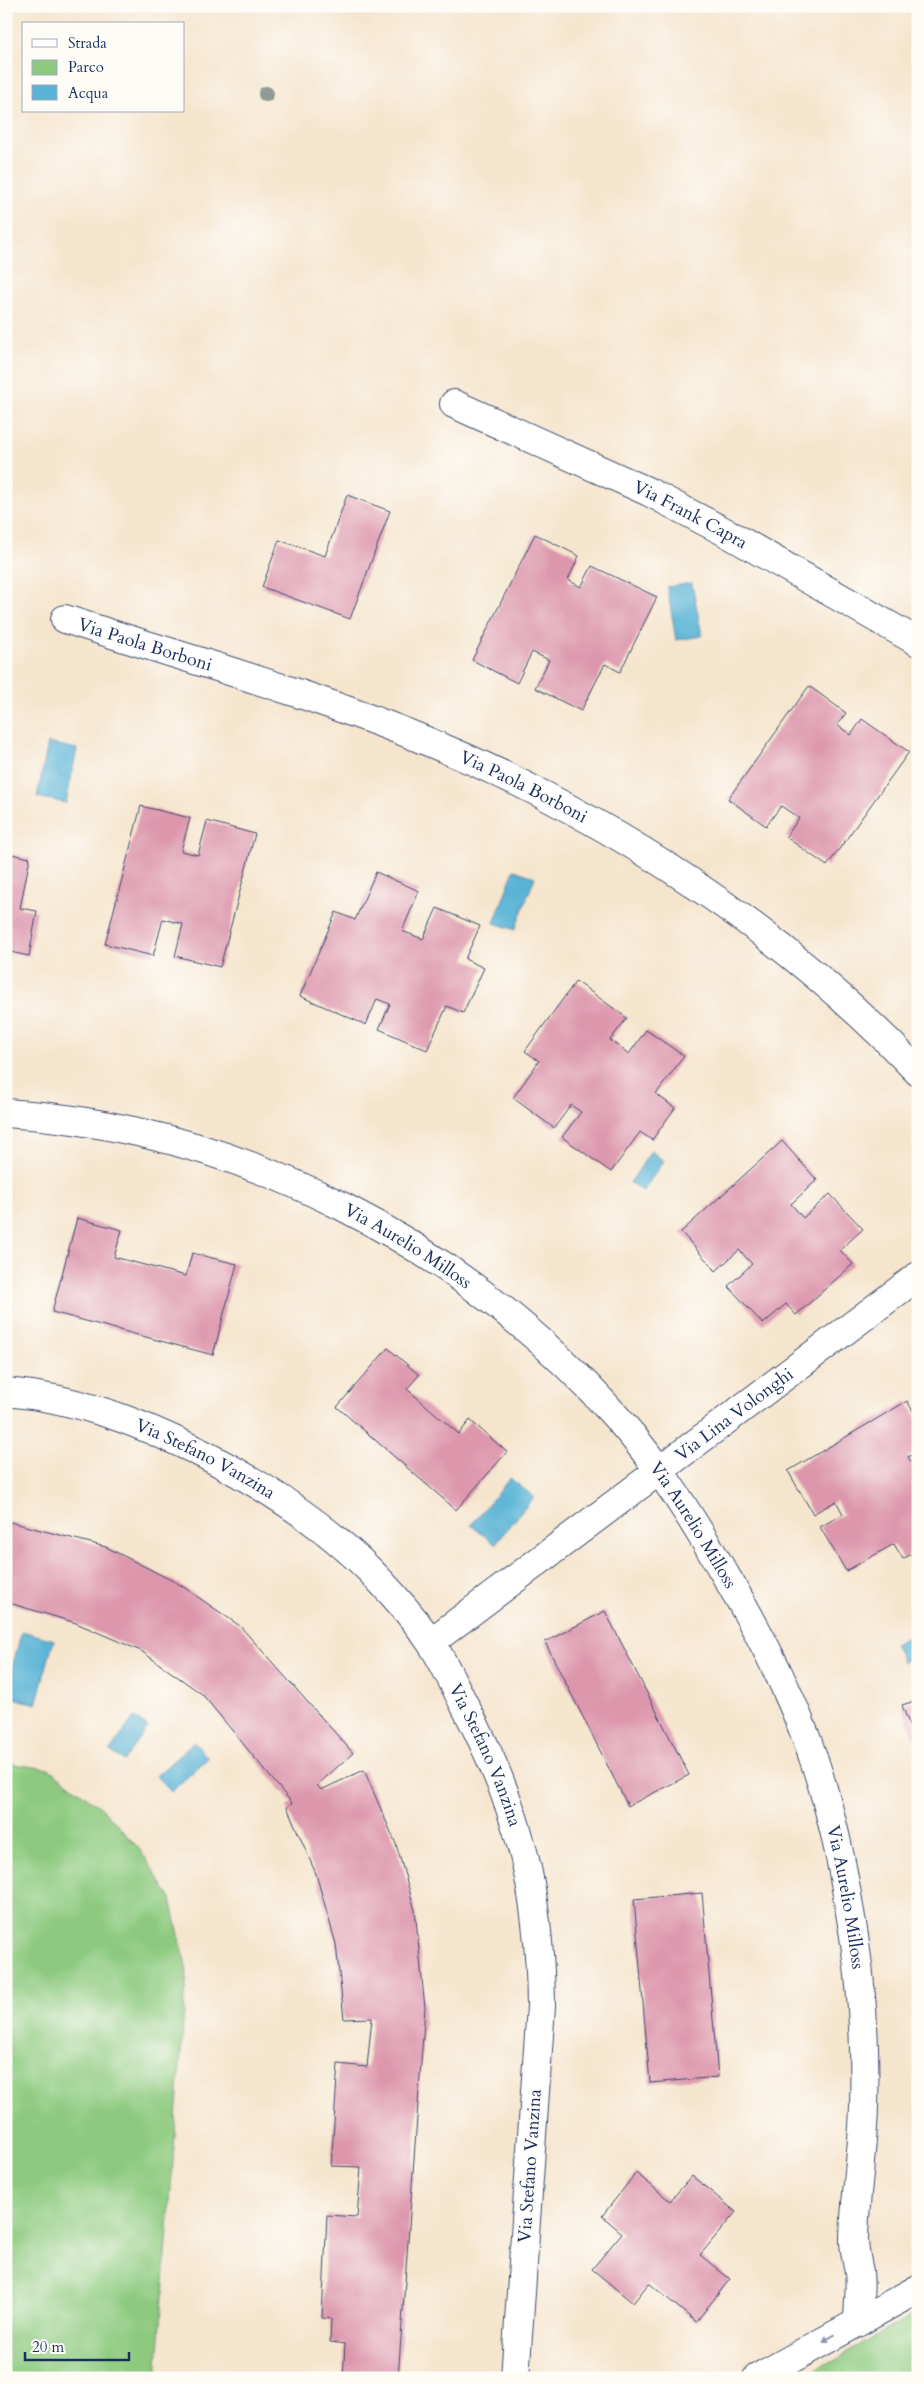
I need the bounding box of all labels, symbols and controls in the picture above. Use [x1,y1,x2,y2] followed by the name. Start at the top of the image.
[22,22,185,112] legend
[68,33,107,53] text: Strada
[68,57,104,77] text: Parco
[68,83,109,103] text: Acqua
[629,474,752,555] street label: Via Frank Capra
[75,611,215,677] street label: Via Paola Borboni
[456,744,592,829] street label: Via Paola Borboni
[340,1197,477,1294] street label: Via Aurelio Milloss
[670,1362,798,1467] street label: Via Lina Volonghi
[132,1412,280,1505] street label: Via Stefano Vanzina
[644,1456,743,1593] street label: Via Aurelio Milloss
[443,1679,528,1830] street label: Via Stefano Vanzina
[821,1823,871,1970] street label: Via Aurelio Milloss
[512,2088,548,2244] street label: Via Stefano Vanzina
[25,2329,129,2361] scale bar
[822,2334,837,2342] one-way arrow
[32,2337,64,2357] text: 20 m

